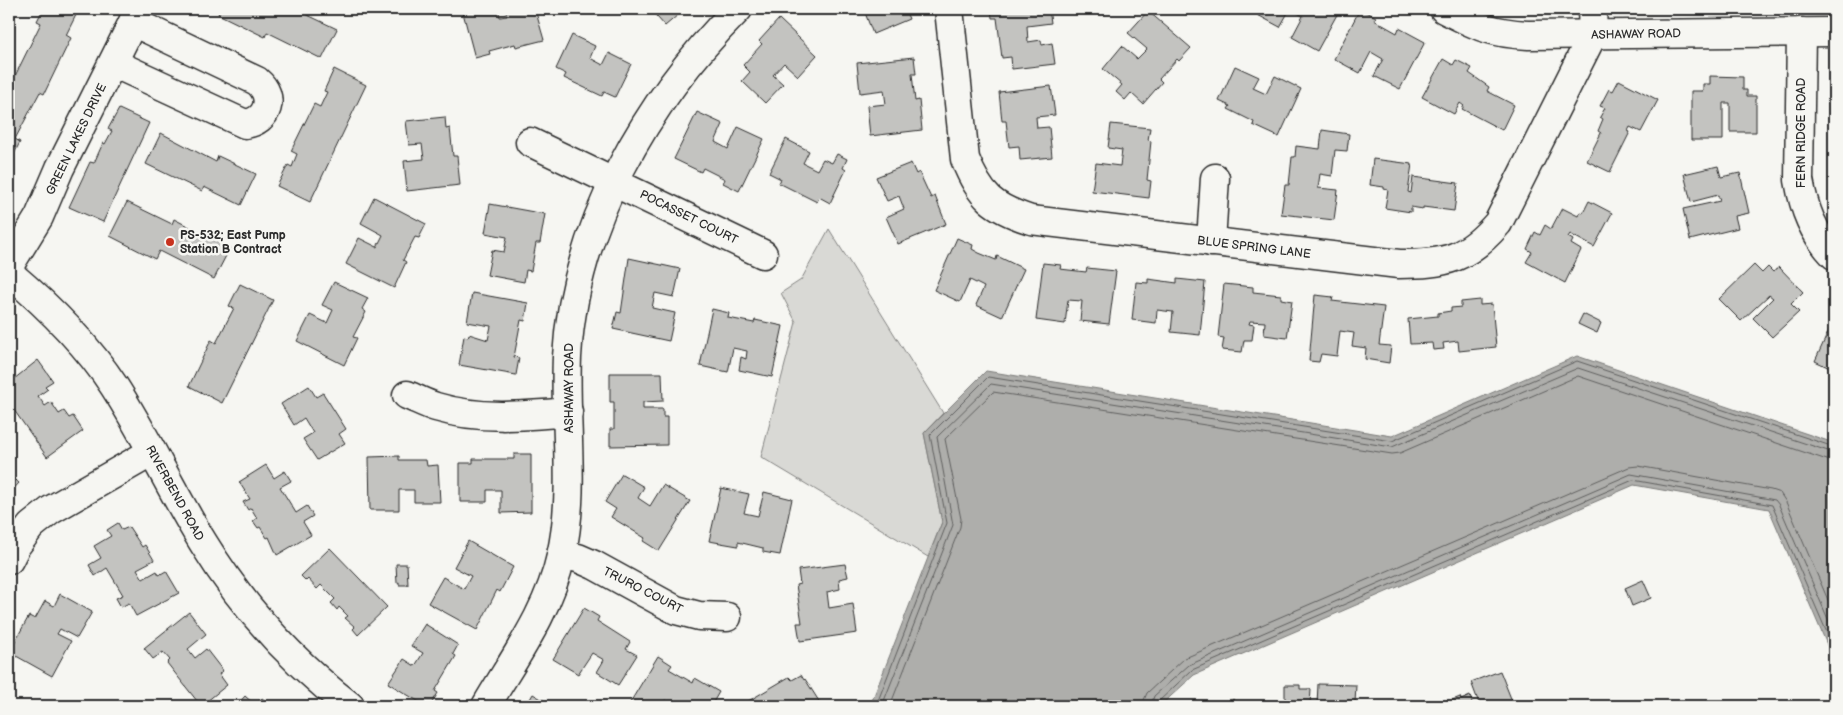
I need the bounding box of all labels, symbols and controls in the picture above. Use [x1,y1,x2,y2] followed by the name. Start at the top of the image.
[1591,26,1681,43] street label: ASHAWAY ROAD
[1794,78,1809,188] street label: FERN RIDGE ROAD
[43,81,110,197] street label: GREEN LAKES DRIVE
[637,187,741,248] street label: POCASSET COURT
[180,228,286,257] place label: PS-532; East Pump Station B Contract
[1196,233,1312,262] street label: BLUE SPRING LANE
[164,236,176,248] marker: PS-532; East Pump Station B Contract
[562,343,577,433] street label: ASHAWAY ROAD
[142,443,207,544] street label: RIVERBEND ROAD
[600,564,686,617] street label: TRURO COURT

